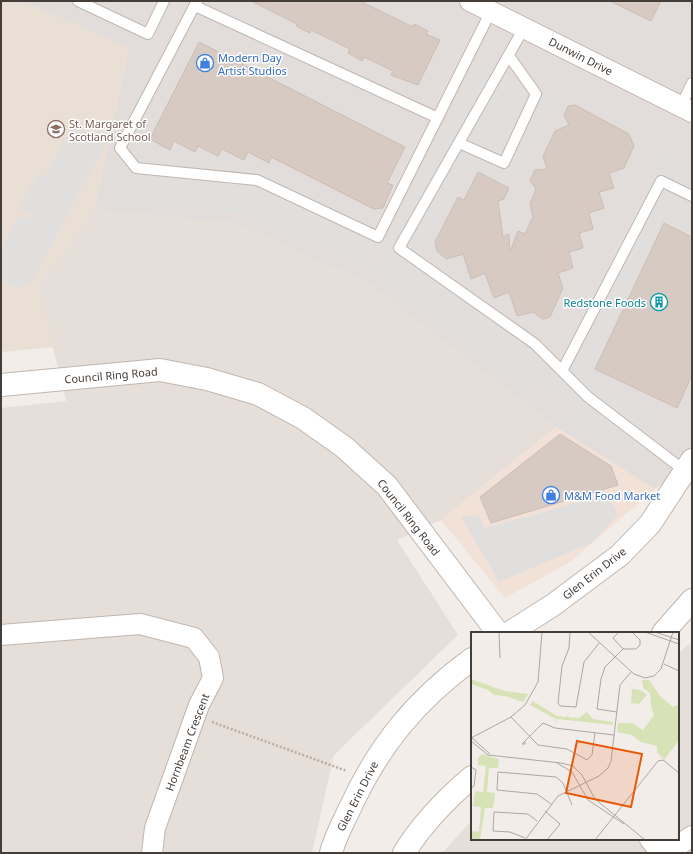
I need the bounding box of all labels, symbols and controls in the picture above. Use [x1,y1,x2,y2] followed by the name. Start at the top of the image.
[546,33,616,79] street label: Dunwin Drive
[218,50,287,78] place label: Modern Day Artist Studios
[195,53,215,73] shop icon: Modern Day Artist Studios
[69,116,151,144] place label: St. Margaret of Scotland School
[46,119,66,139] school or university icon: St. Margaret of Scotland School
[649,292,669,312] building icon: Redstone Foods
[563,295,646,310] place label: Redstone Foods
[64,363,158,387] street label: Council Ring Road
[374,476,444,558] street label: Council Ring Road
[541,485,561,505] shop icon: M&M Food Market
[564,488,660,503] place label: M&M Food Market
[559,543,629,603] street label: Glen Erin Drive
[471,632,679,840] inset map
[161,691,213,793] street label: Hornbeam Crescent
[333,758,381,834] street label: Glen Erin Drive

